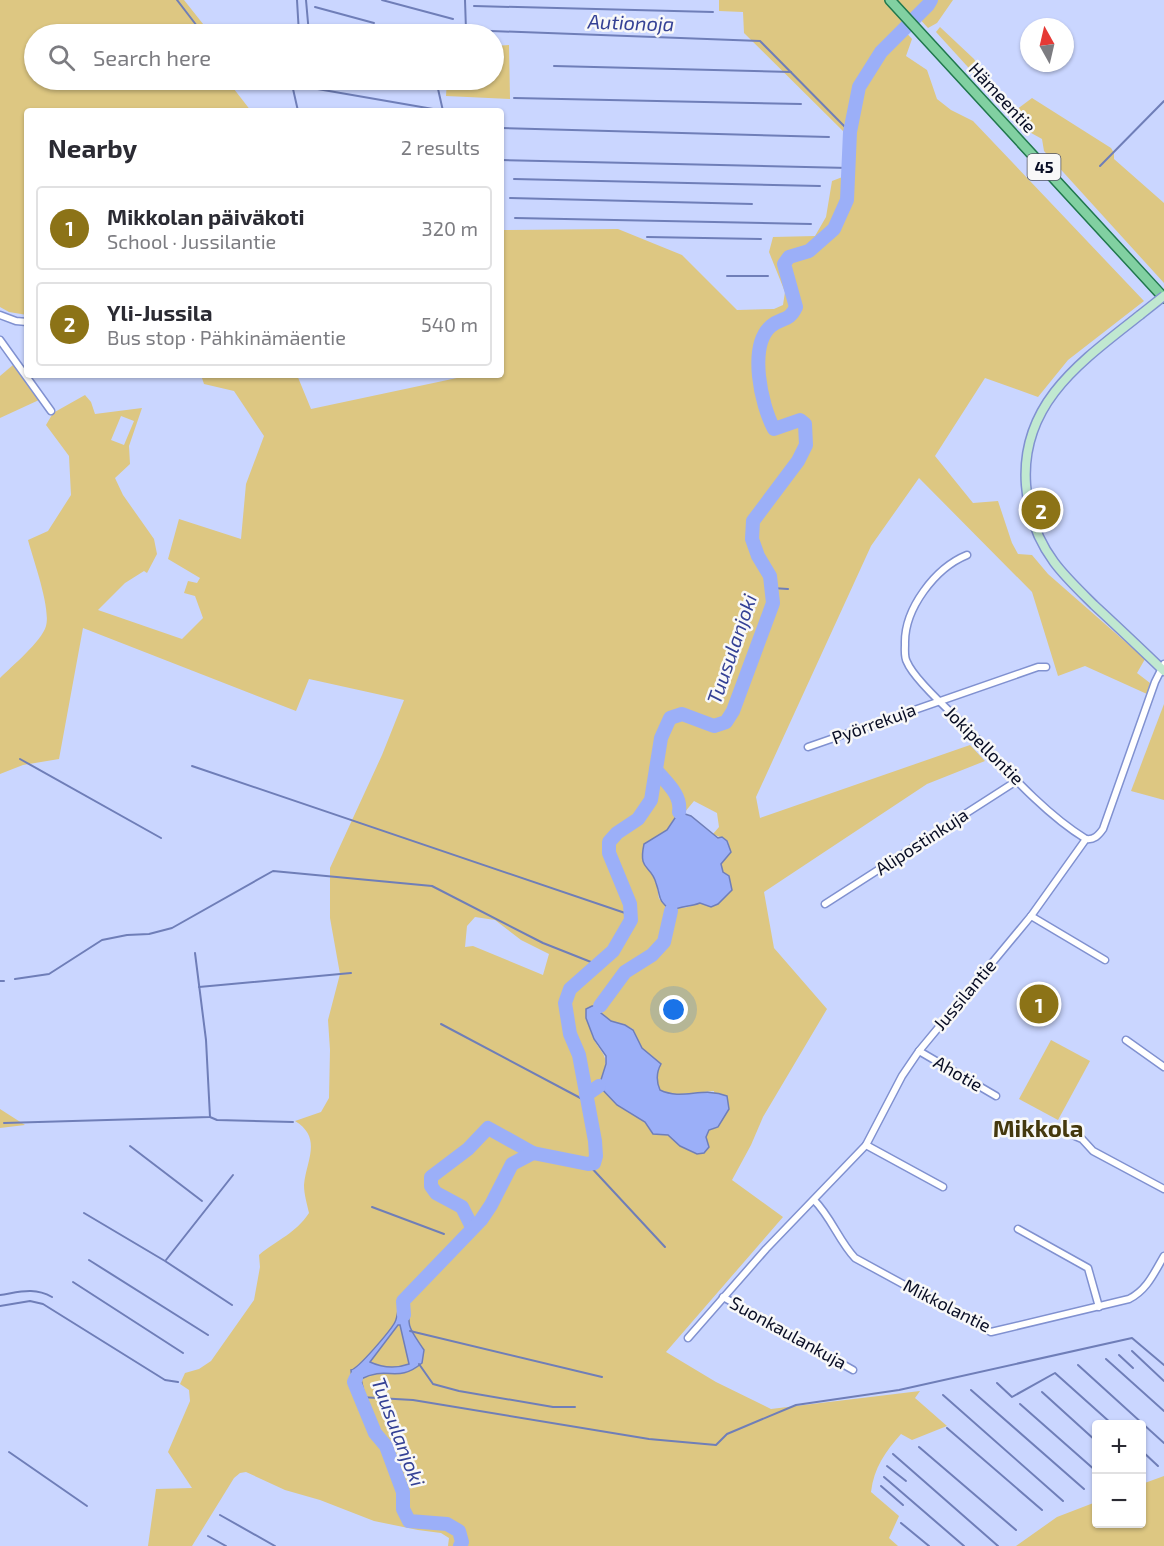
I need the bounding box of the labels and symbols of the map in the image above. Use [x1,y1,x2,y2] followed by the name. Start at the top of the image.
[586,8,675,36] water label: Autionoja
[1020,18,1074,72] north arrow
[965,57,1041,137] street label: Hämeentie
[1028,154,1060,180] road number: 45
[1022,488,1060,532] pin: 2
[701,591,761,707] water label: Tuusulanjoki
[829,698,919,748] street label: Pyörrekuja
[941,701,1029,789] street label: Jokipellontie
[871,803,972,879] street label: Alipostinkuja
[928,954,1000,1034] street label: Jussilantie
[1020,982,1058,1026] pin: 1
[659,995,688,1024] your location
[930,1050,987,1096] street label: Ahotie
[993,1113,1083,1142] district label: Mikkola
[900,1274,995,1337] street label: Mikkolantie
[726,1291,851,1373] street label: Suonkaulankuja
[367,1374,431,1489] water label: Tuusulanjoki

